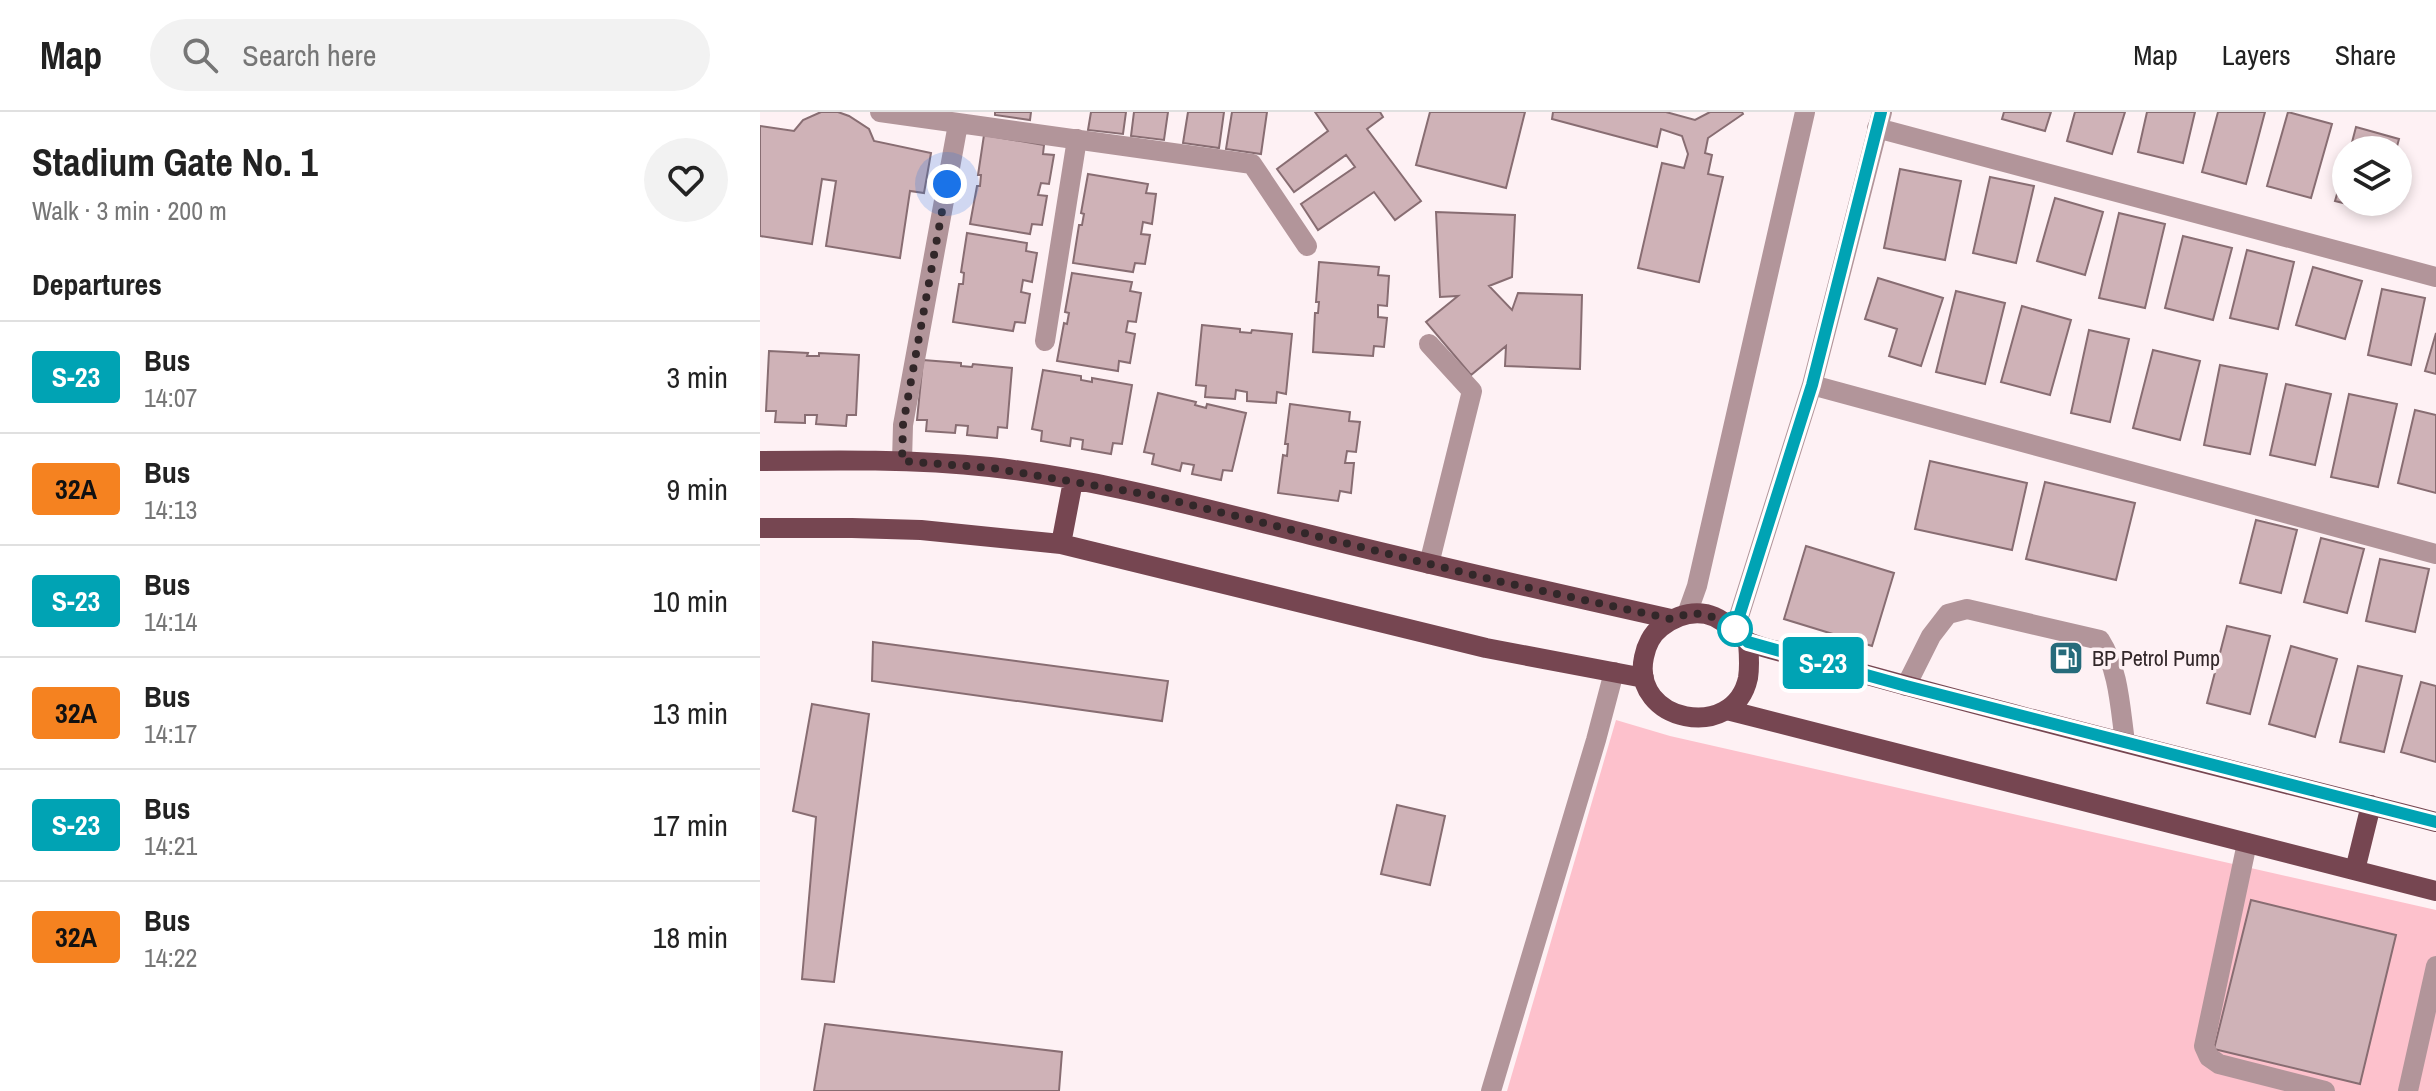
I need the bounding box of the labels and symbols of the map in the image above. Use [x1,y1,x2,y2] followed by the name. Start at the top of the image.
[927,164,967,204] your location
[1718,612,1752,646] unlabelled marker
[1767,637,1879,689] line badge: S-23
[2047,639,2085,677] fuel station icon: BP Petrol Pump
[2092,643,2220,673] place label: BP Petrol Pump

